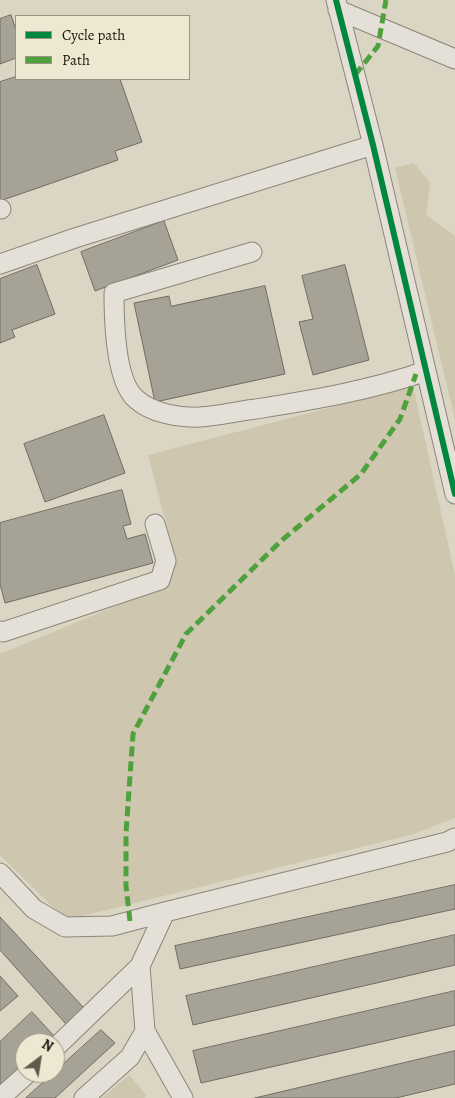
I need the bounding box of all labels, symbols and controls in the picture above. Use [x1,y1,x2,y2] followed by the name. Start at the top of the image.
[15,15,190,80] legend
[62,25,125,45] text: Cycle path
[62,50,90,70] text: Path
[15,1033,65,1083] north arrow
[38,1035,57,1056] text: N

